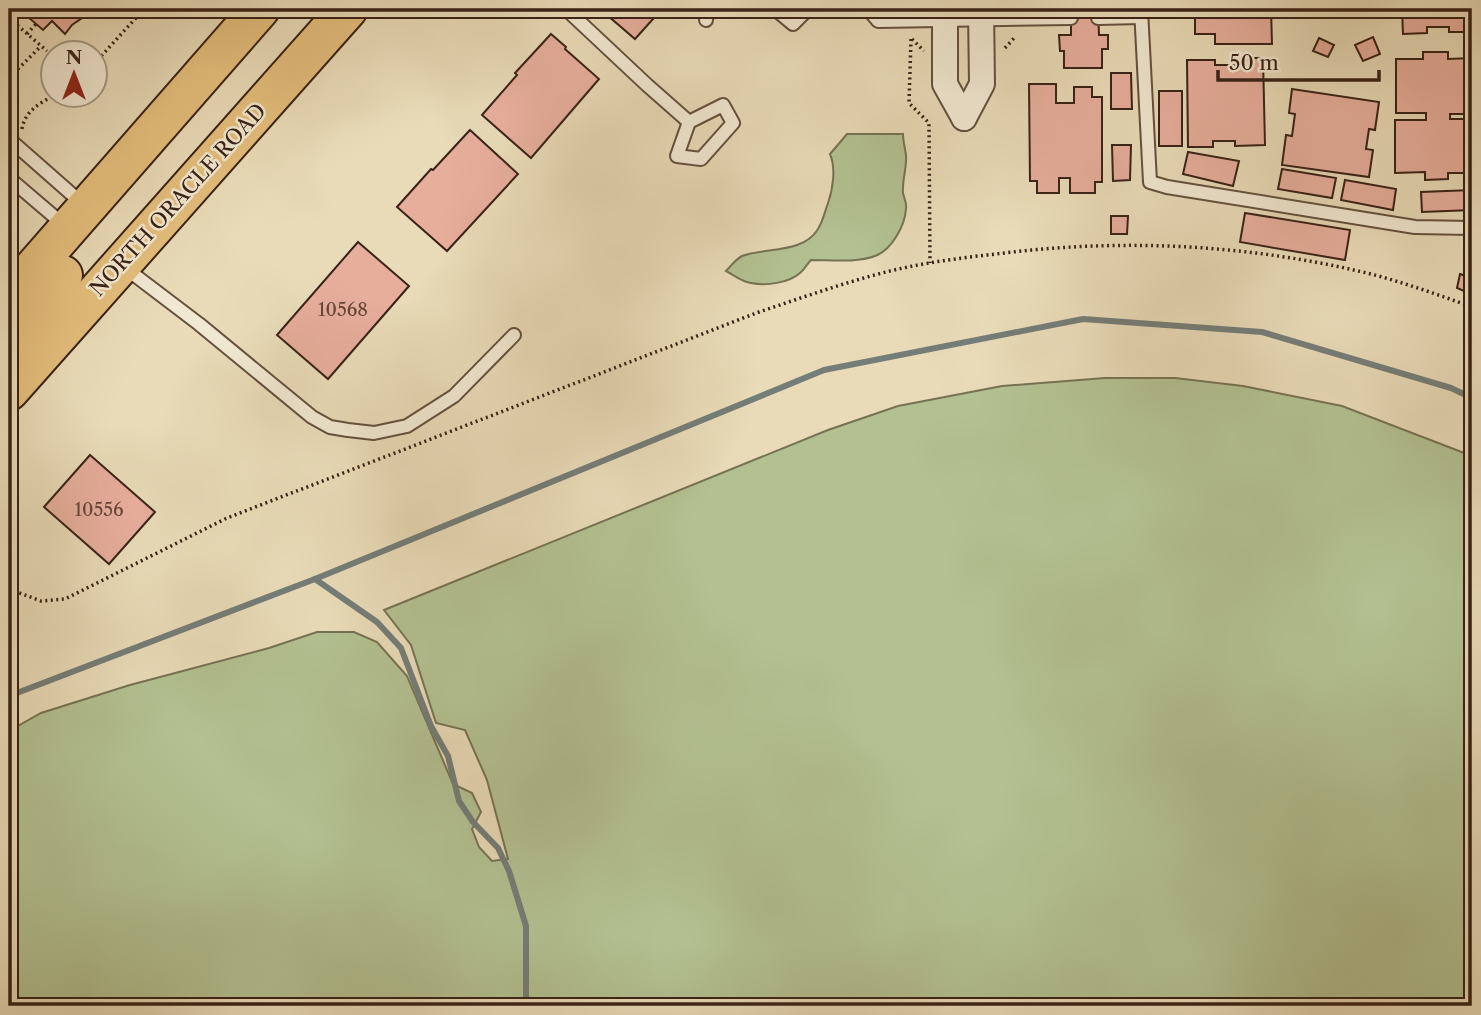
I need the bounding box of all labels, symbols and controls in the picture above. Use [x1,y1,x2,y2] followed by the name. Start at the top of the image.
[38,38,108,108] north arrow
[1218,38,1380,82] scale bar
[66,46,82,69] text: N
[1229,50,1279,75] text: 50 m
[84,98,271,301] street label: NORTH ORACLE ROAD
[318,299,368,321] house number: 10568
[74,499,124,521] house number: 10556

